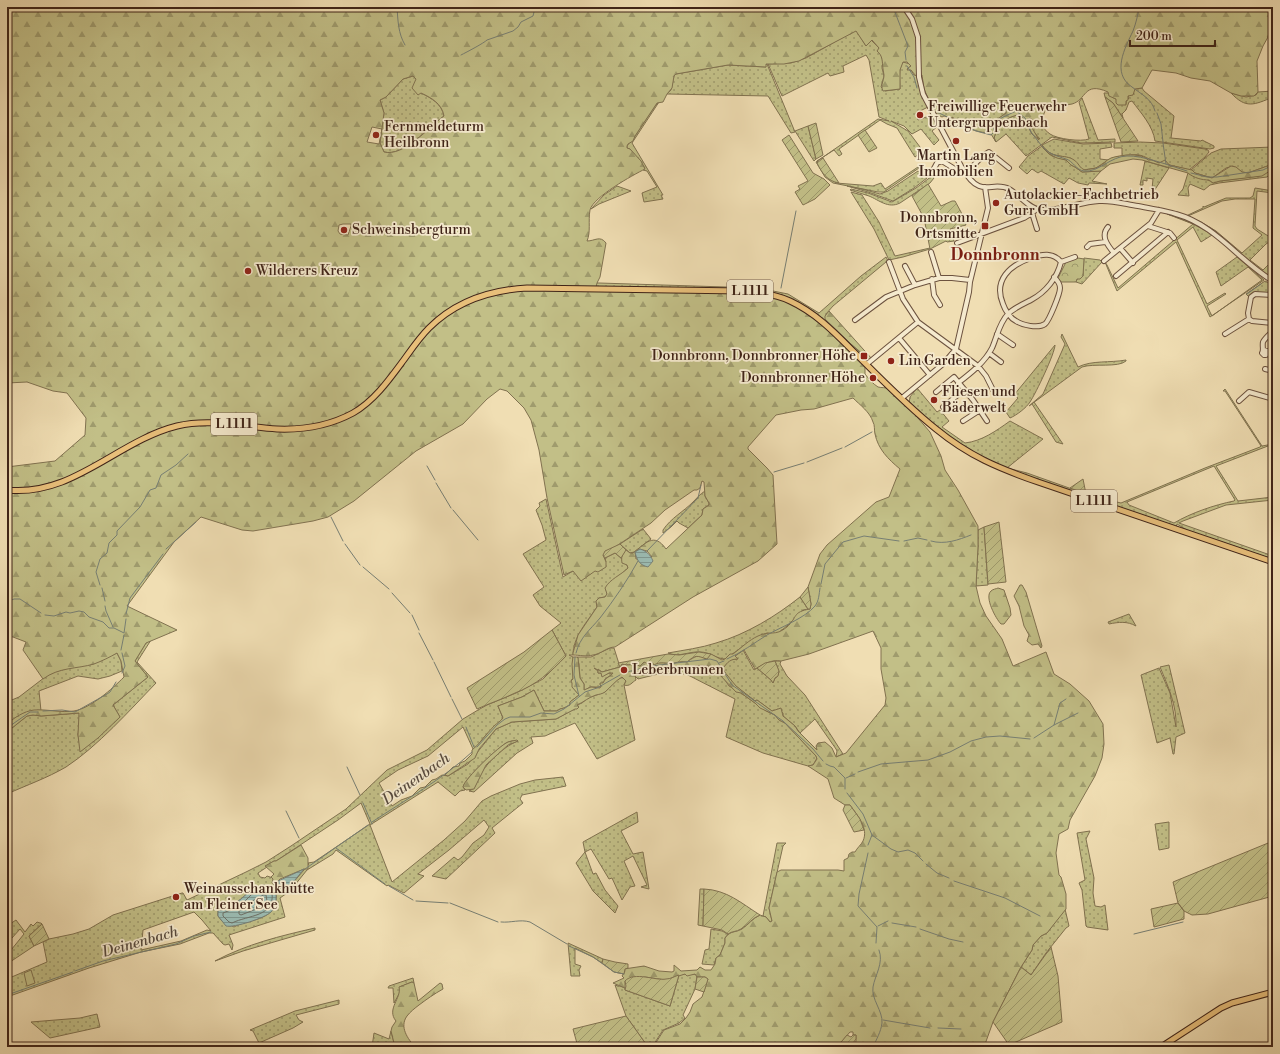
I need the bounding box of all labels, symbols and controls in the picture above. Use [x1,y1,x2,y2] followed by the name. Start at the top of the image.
[1130,22,1215,48] scale bar
[1136,29,1172,44] text: 200 m
[928,98,1067,132] place label: Freiwillige Feuerwehr Untergruppenbach
[915,110,925,120] marker: Freiwillige Feuerwehr Untergruppenbach
[384,118,484,152] place label: Fernmeldeturm Heilbronn
[371,130,381,140] marker: Fernmeldeturm Heilbronn
[951,136,961,146] marker: Martin Lang Immobilien
[917,147,996,181] place label: Martin Lang Immobilien
[1003,186,1159,220] place label: Autolackier-Fachbetrieb Gurr GmbH
[991,198,1001,208] marker: Autolackier-Fachbetrieb Gurr GmbH
[900,209,977,243] place label: Donnbronn, Ortsmitte
[352,221,471,239] place label: Schweinsbergturm
[980,221,990,231] marker: Donnbronn, Ortsmitte
[339,225,349,235] marker: Schweinsbergturm
[951,245,1040,265] district label: Donnbronn
[255,262,358,280] place label: Wilderers Kreuz
[243,266,253,276] marker: Wilderers Kreuz
[727,280,773,302] road number: L 1111
[652,347,856,365] place label: Donnbronn, Donnbronner Höhe
[859,351,869,361] marker: Donnbronn, Donnbronner Höhe
[899,352,971,370] place label: Lin Garden
[886,356,896,366] marker: Lin Garden
[741,369,865,387] place label: Donnbronner Höhe
[868,373,878,383] marker: Donnbronner Höhe
[941,383,1016,417] place label: Fliesen und Bäderwelt
[929,395,939,405] marker: Fliesen und Bäderwelt
[211,413,257,435] road number: L 1111
[1071,490,1117,512] road number: L 1111
[632,661,724,679] place label: Leberbrunnen
[619,665,629,675] marker: Leberbrunnen
[378,748,454,810] water label: Deinenbach
[183,880,314,914] place label: Weinausschankhütte am Fleiner See
[171,892,181,902] marker: Weinausschankhütte am Fleiner See
[99,922,181,962] water label: Deinenbach

